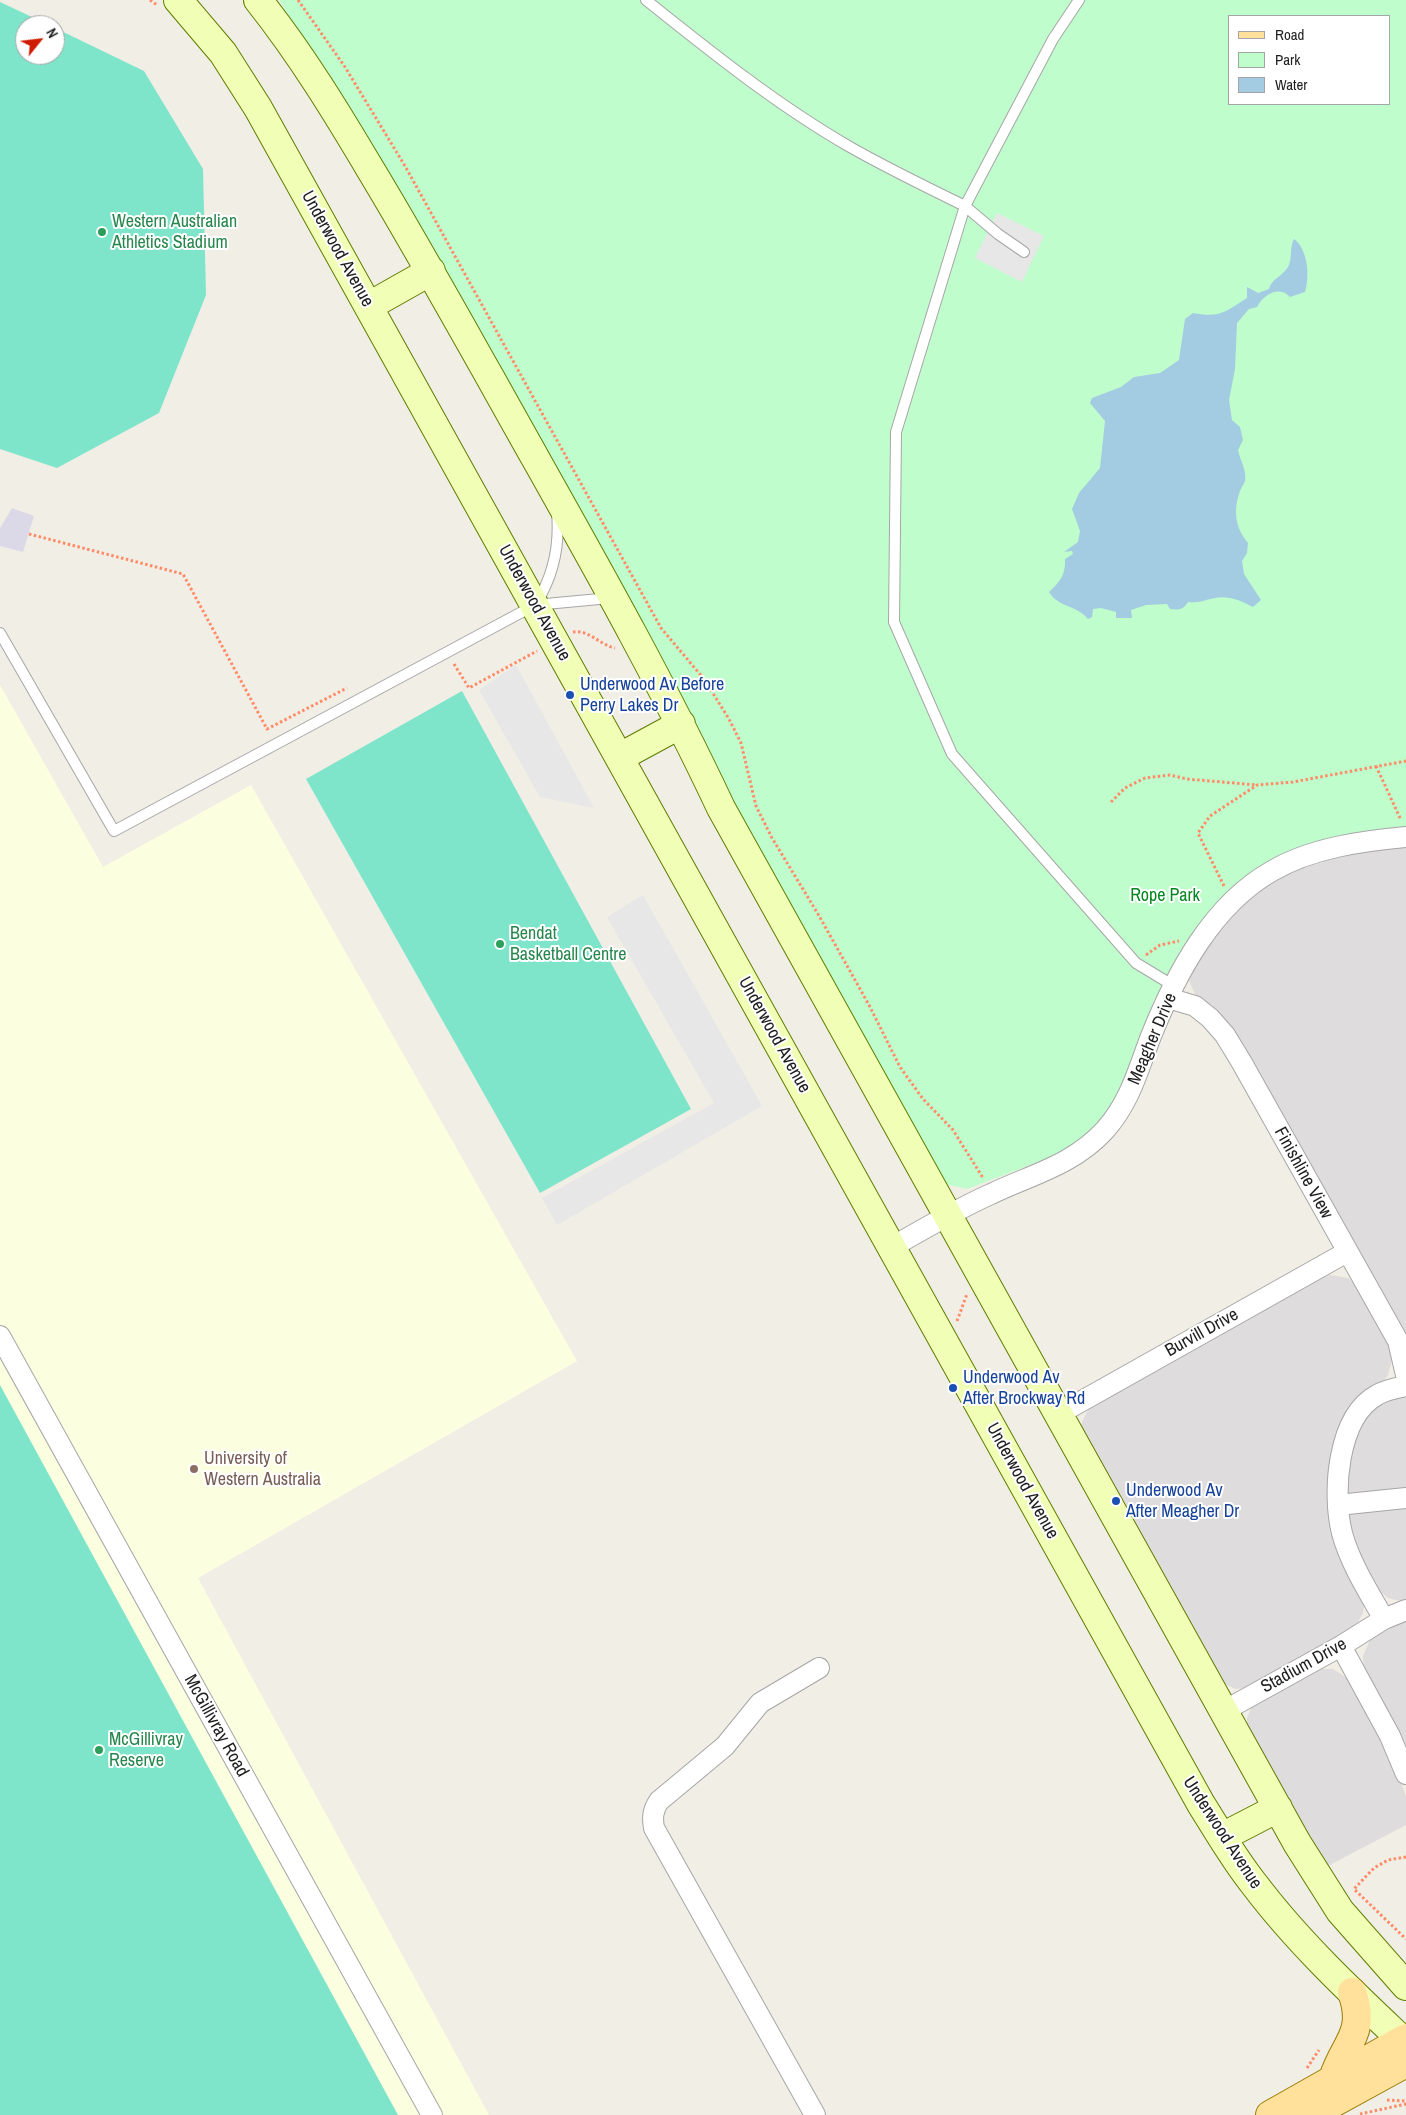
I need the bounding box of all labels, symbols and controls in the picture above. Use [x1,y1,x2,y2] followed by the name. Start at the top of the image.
[15,15,65,65] north arrow
[1228,15,1391,105] legend
[1275,24,1304,45] text: Road
[42,25,62,41] text: N
[1275,49,1300,70] text: Park
[1275,74,1307,95] text: Water
[296,187,378,311] street label: Underwood Avenue
[112,211,237,253] place label: Western Australian Athletics Stadium
[96,226,108,238] marker: Western Australian Athletics Stadium
[493,541,575,665] street label: Underwood Avenue
[580,674,724,716] place label: Underwood Av Before Perry Lakes Dr
[564,689,576,701] marker: Underwood Av Before Perry Lakes Dr
[1130,885,1200,907] park label: Rope Park
[510,923,626,966] place label: Bendat Basketball Centre
[494,938,506,950] marker: Bendat Basketball Centre
[733,973,815,1097] street label: Underwood Avenue
[1124,990,1182,1088] street label: Meagher Drive
[1269,1123,1337,1223] street label: Finishline View
[1162,1304,1242,1362] street label: Burvill Drive
[963,1367,1085,1410] place label: Underwood Av After Brockway Rd
[947,1382,959,1394] marker: Underwood Av After Brockway Rd
[981,1419,1063,1543] street label: Underwood Avenue
[204,1448,321,1490] place label: University of Western Australia
[188,1463,200,1475] marker: University of Western Australia
[1126,1480,1239,1522] place label: Underwood Av After Meagher Dr
[1110,1495,1122,1507] marker: Underwood Av After Meagher Dr
[1258,1634,1350,1698] street label: Stadium Drive
[179,1671,253,1781] street label: McGillivray Road
[109,1729,183,1772] place label: McGillivray Reserve
[93,1744,105,1756] marker: McGillivray Reserve
[1178,1773,1266,1893] street label: Underwood Avenue

